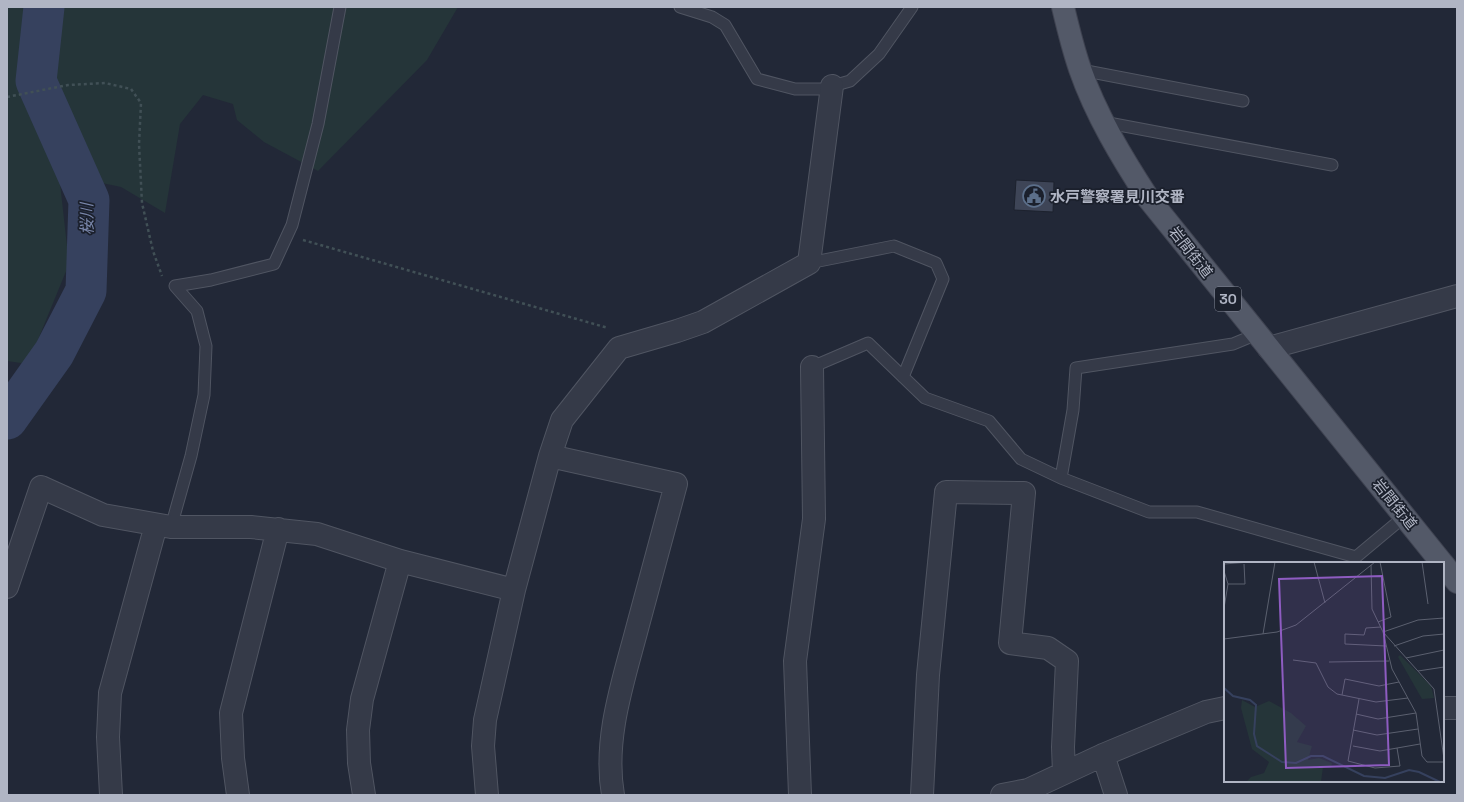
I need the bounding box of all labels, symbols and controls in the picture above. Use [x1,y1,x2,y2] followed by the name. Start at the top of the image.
[1021,183,1047,209] public building icon: 水戸警察署見川交番
[1050,187,1185,206] place label: 水戸警察署見川交番
[76,201,98,235] water label: 桜川
[1165,223,1217,281] street label: 岩間街道
[1215,287,1241,311] road number: 30
[1369,475,1421,533] street label: 岩間街道
[1224,562,1444,782] inset map

